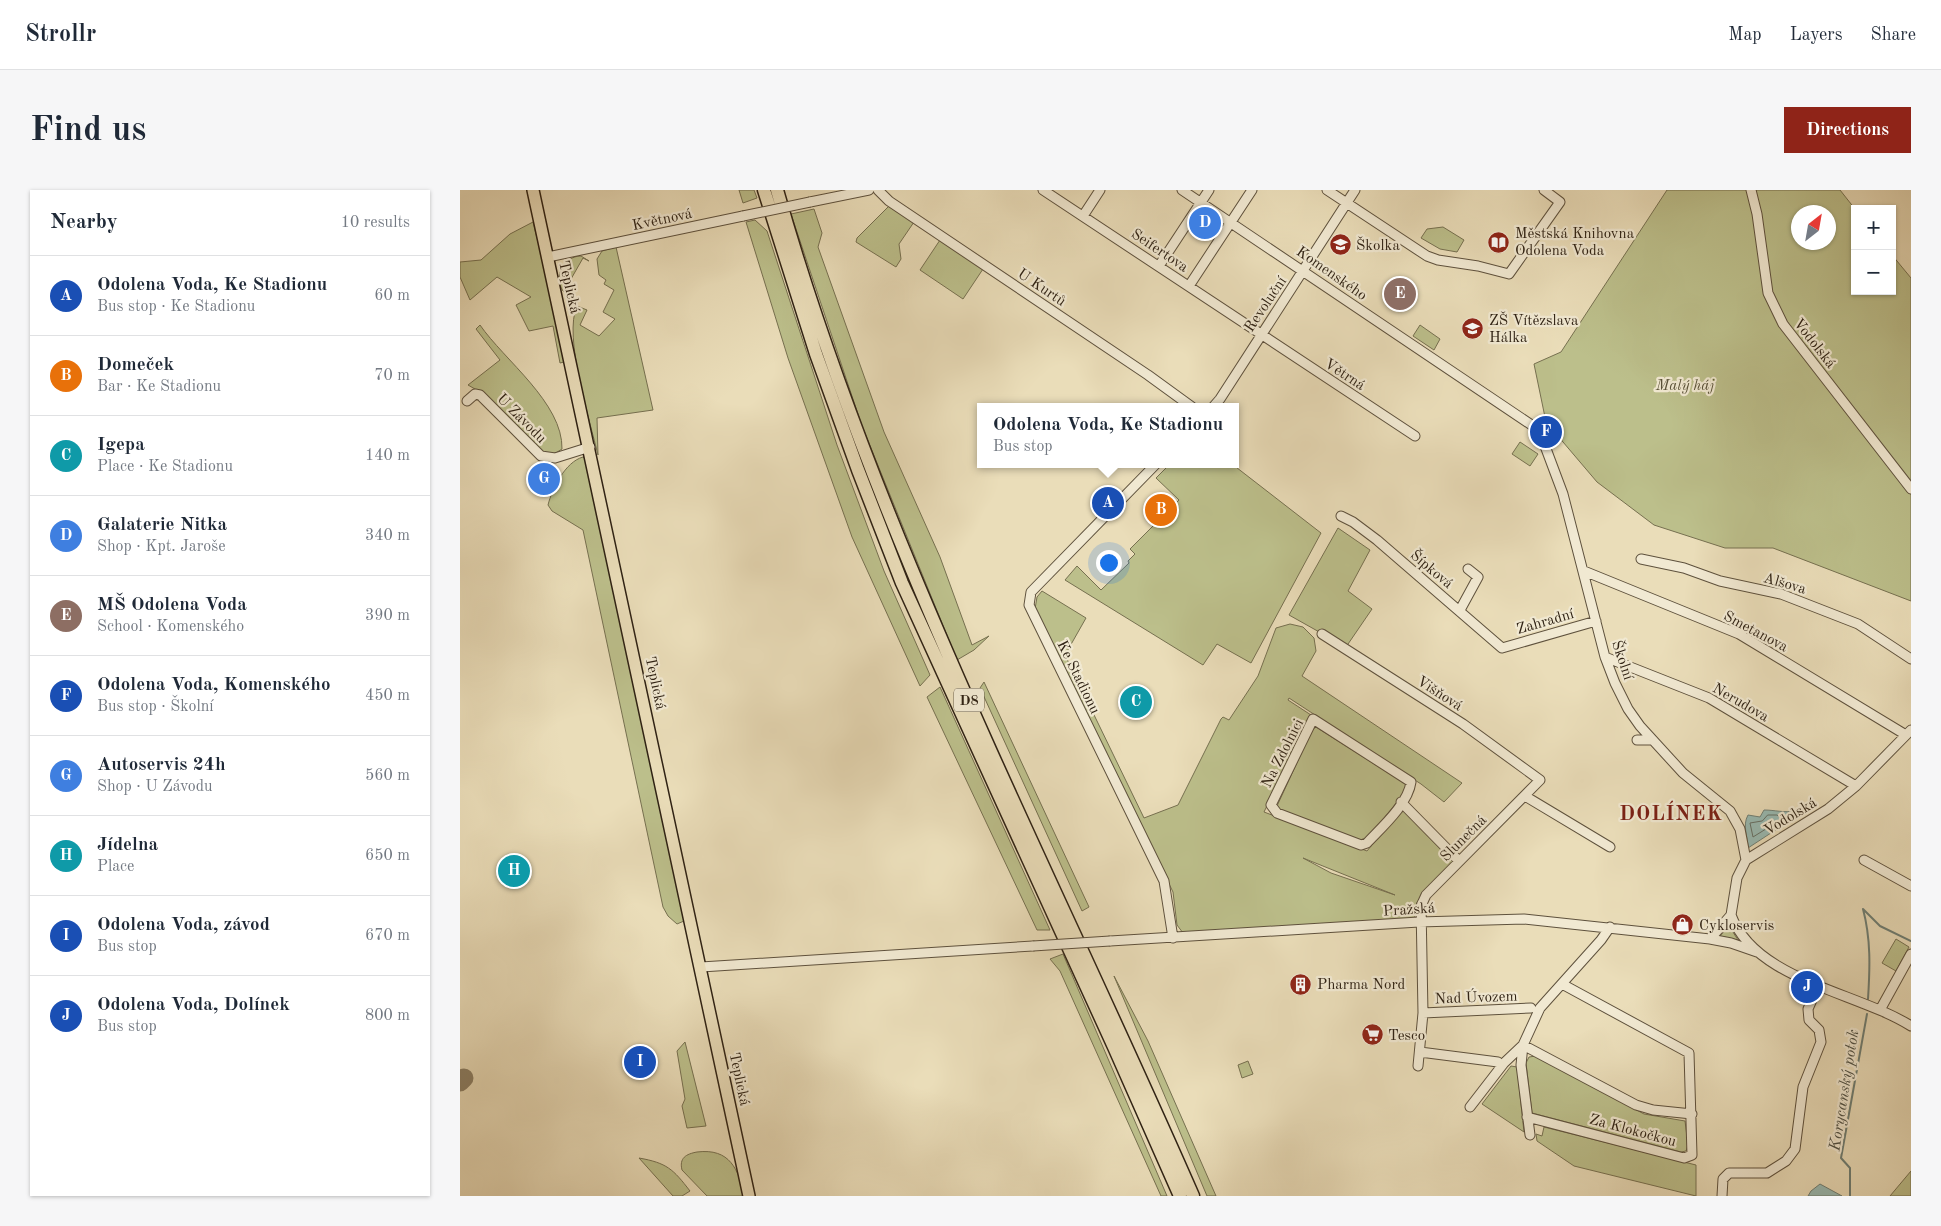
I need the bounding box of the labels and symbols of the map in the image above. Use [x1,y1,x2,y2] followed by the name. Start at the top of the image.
[1189,204,1221,242] pin: D
[1791,205,1836,250] north arrow
[631,207,694,234] street label: Květnová
[1128,227,1191,276] street label: Seifertova
[1515,227,1635,259] place label: Městská Knihovna Odolena Voda
[1487,230,1511,254] library icon: Městská Knihovna Odolena Voda
[1328,233,1352,257] school or university icon: Školka
[1356,236,1400,254] place label: Školka
[1293,244,1369,304] street label: Komenského
[555,259,582,316] street label: Teplická
[1014,267,1068,310] street label: U Kurtů
[1242,274,1291,335] street label: Revoluční
[1384,275,1416,313] pin: E
[1489,311,1579,346] place label: ZŠ Vítězslava Hálka
[1790,316,1838,372] street label: Vodolská
[1461,317,1485,341] school or university icon: ZŠ Vítězslava Hálka
[1321,357,1368,394] street label: Větrná
[1655,379,1715,394] park label: Malý háj
[493,391,549,447] street label: U Závodu
[1530,413,1562,451] pin: F
[528,460,560,498] pin: G
[1092,484,1124,522] pin: A
[1145,491,1177,529] pin: B
[1407,546,1458,593] street label: Šípková
[1096,550,1122,576] your location
[1762,571,1808,598] street label: Alšova
[1515,607,1577,638] street label: Zahradní
[1721,609,1790,656] street label: Smetanova
[1053,638,1102,717] street label: Ke Stadionu
[1608,638,1638,683] street label: Školní
[642,655,668,712] street label: Teplická
[1414,674,1465,715] street label: Višňová
[1710,681,1771,726] street label: Nerudova
[1120,683,1152,721] pin: C
[954,688,984,712] road number: D8
[1260,717,1307,791] street label: Na Zdolnici
[1762,795,1820,839] street label: Vodolská
[1619,800,1723,825] district label: DOLÍNEK
[1438,813,1490,865] street label: Slunečná
[498,852,530,890] pin: H
[1383,901,1436,920] street label: Pražská
[1671,913,1695,937] shop icon: Cykloservis
[1699,919,1774,934] place label: Cykloservis
[1791,968,1823,1006] pin: J
[1289,972,1313,996] building icon: Pharma Nord
[1317,978,1406,993] place label: Pharma Nord
[1434,986,1518,1007] street label: Nad Úvozem
[1360,1023,1384,1047] supermarket icon: Tesco
[1827,1028,1862,1153] water label: Korycanský potok
[1388,1029,1425,1044] place label: Tesco
[624,1043,656,1081] pin: I
[726,1051,752,1108] street label: Teplická
[1588,1113,1678,1150] street label: Za Klokočkou

